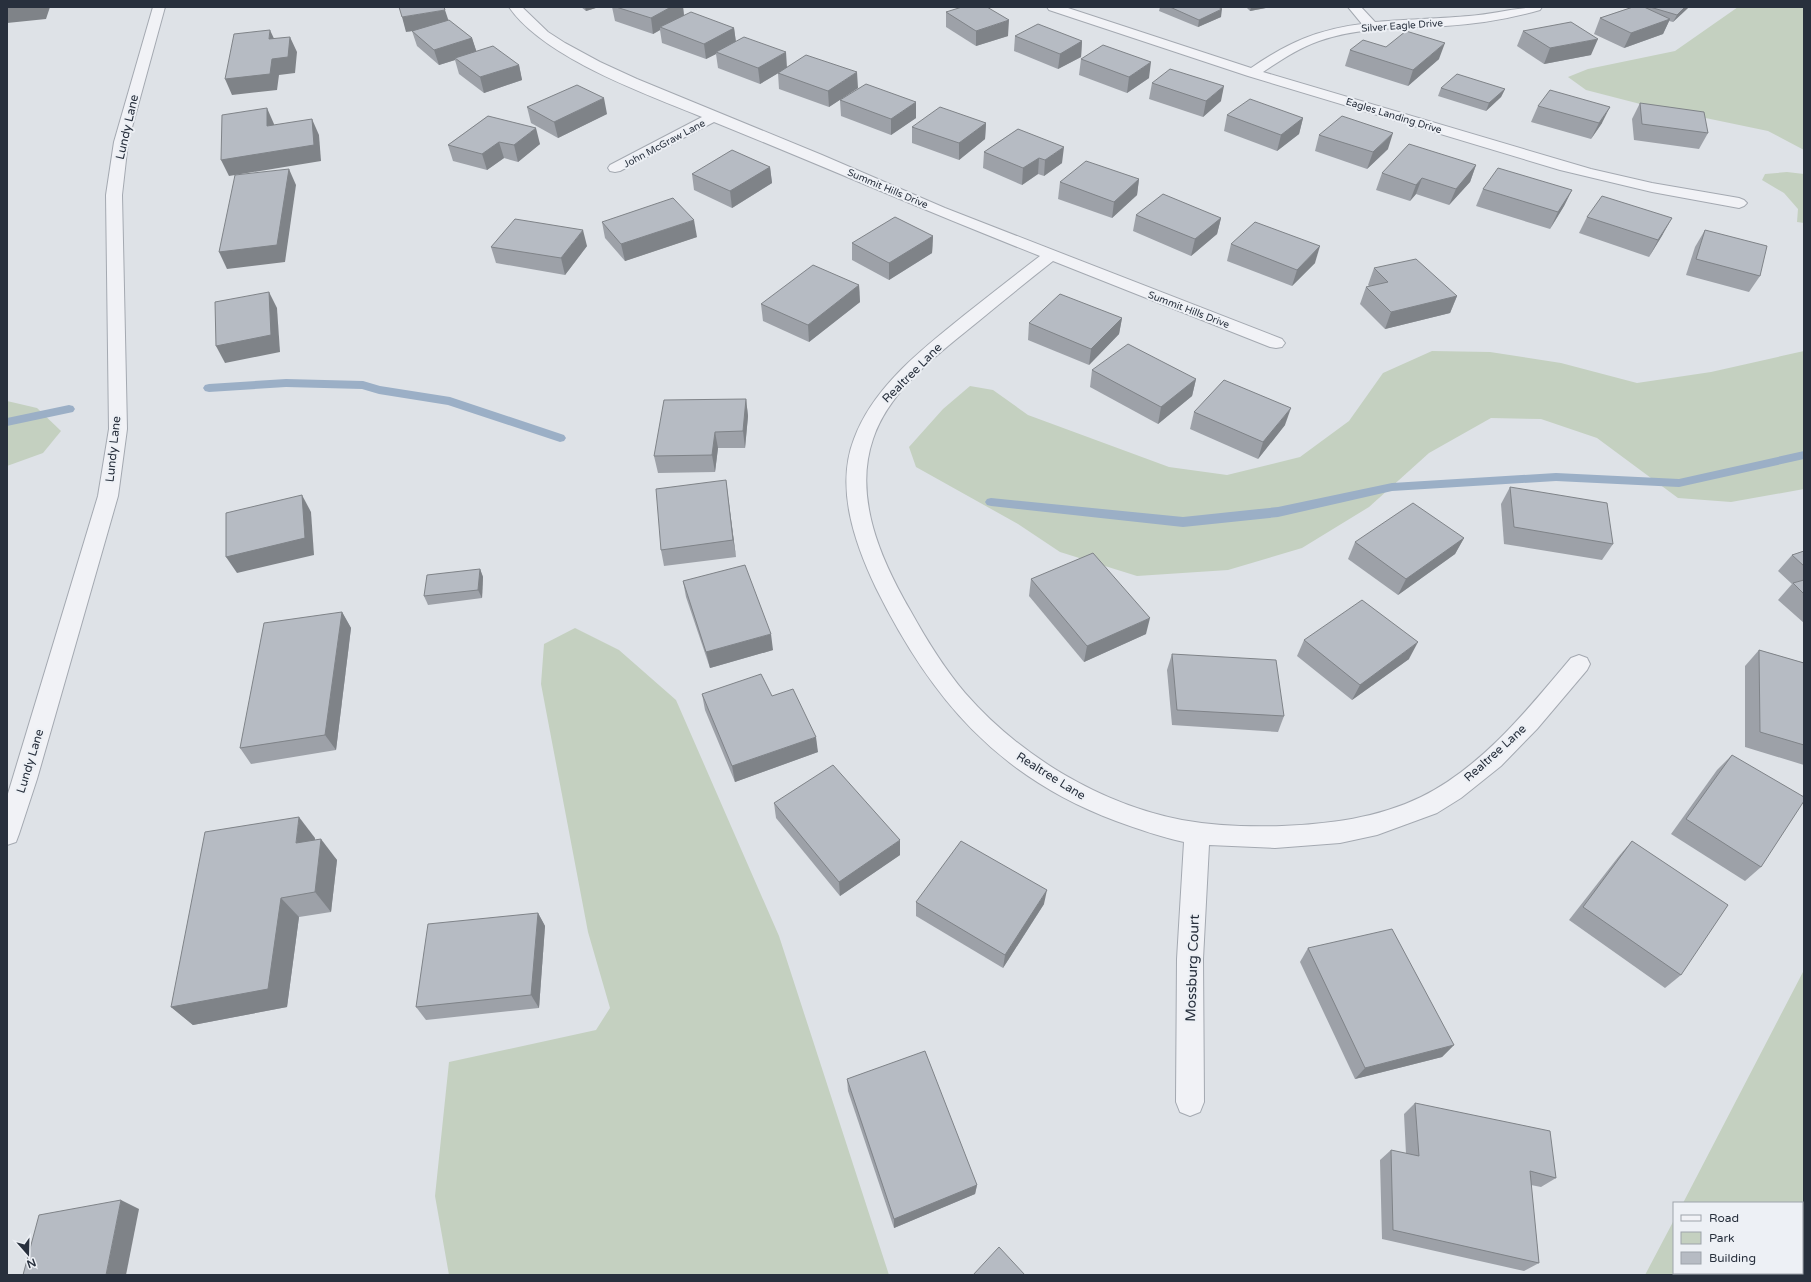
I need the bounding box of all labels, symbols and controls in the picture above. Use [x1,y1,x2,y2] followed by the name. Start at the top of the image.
[1361,17,1444,35] street label: Silver Eagle Drive
[113,93,141,161] street label: Lundy Lane
[1344,96,1443,136] street label: Eagles Landing Drive
[622,117,708,171] street label: John McGraw Lane
[846,167,930,211] street label: Summit Hills Drive
[1146,289,1231,331] street label: Summit Hills Drive
[879,340,945,406] street label: Realtree Lane
[103,415,123,483] street label: Lundy Lane
[1461,721,1529,784] street label: Realtree Lane
[14,727,46,795] street label: Lundy Lane
[1014,749,1088,803] street label: Realtree Lane
[1182,913,1203,1022] street label: Mossburg Court
[1673,1202,1803,1274] legend
[1709,1211,1739,1225] text: Road
[1709,1231,1735,1245] text: Park
[8,1234,48,1274] north arrow
[1709,1251,1756,1265] text: Building
[25,1255,38,1271] text: N

